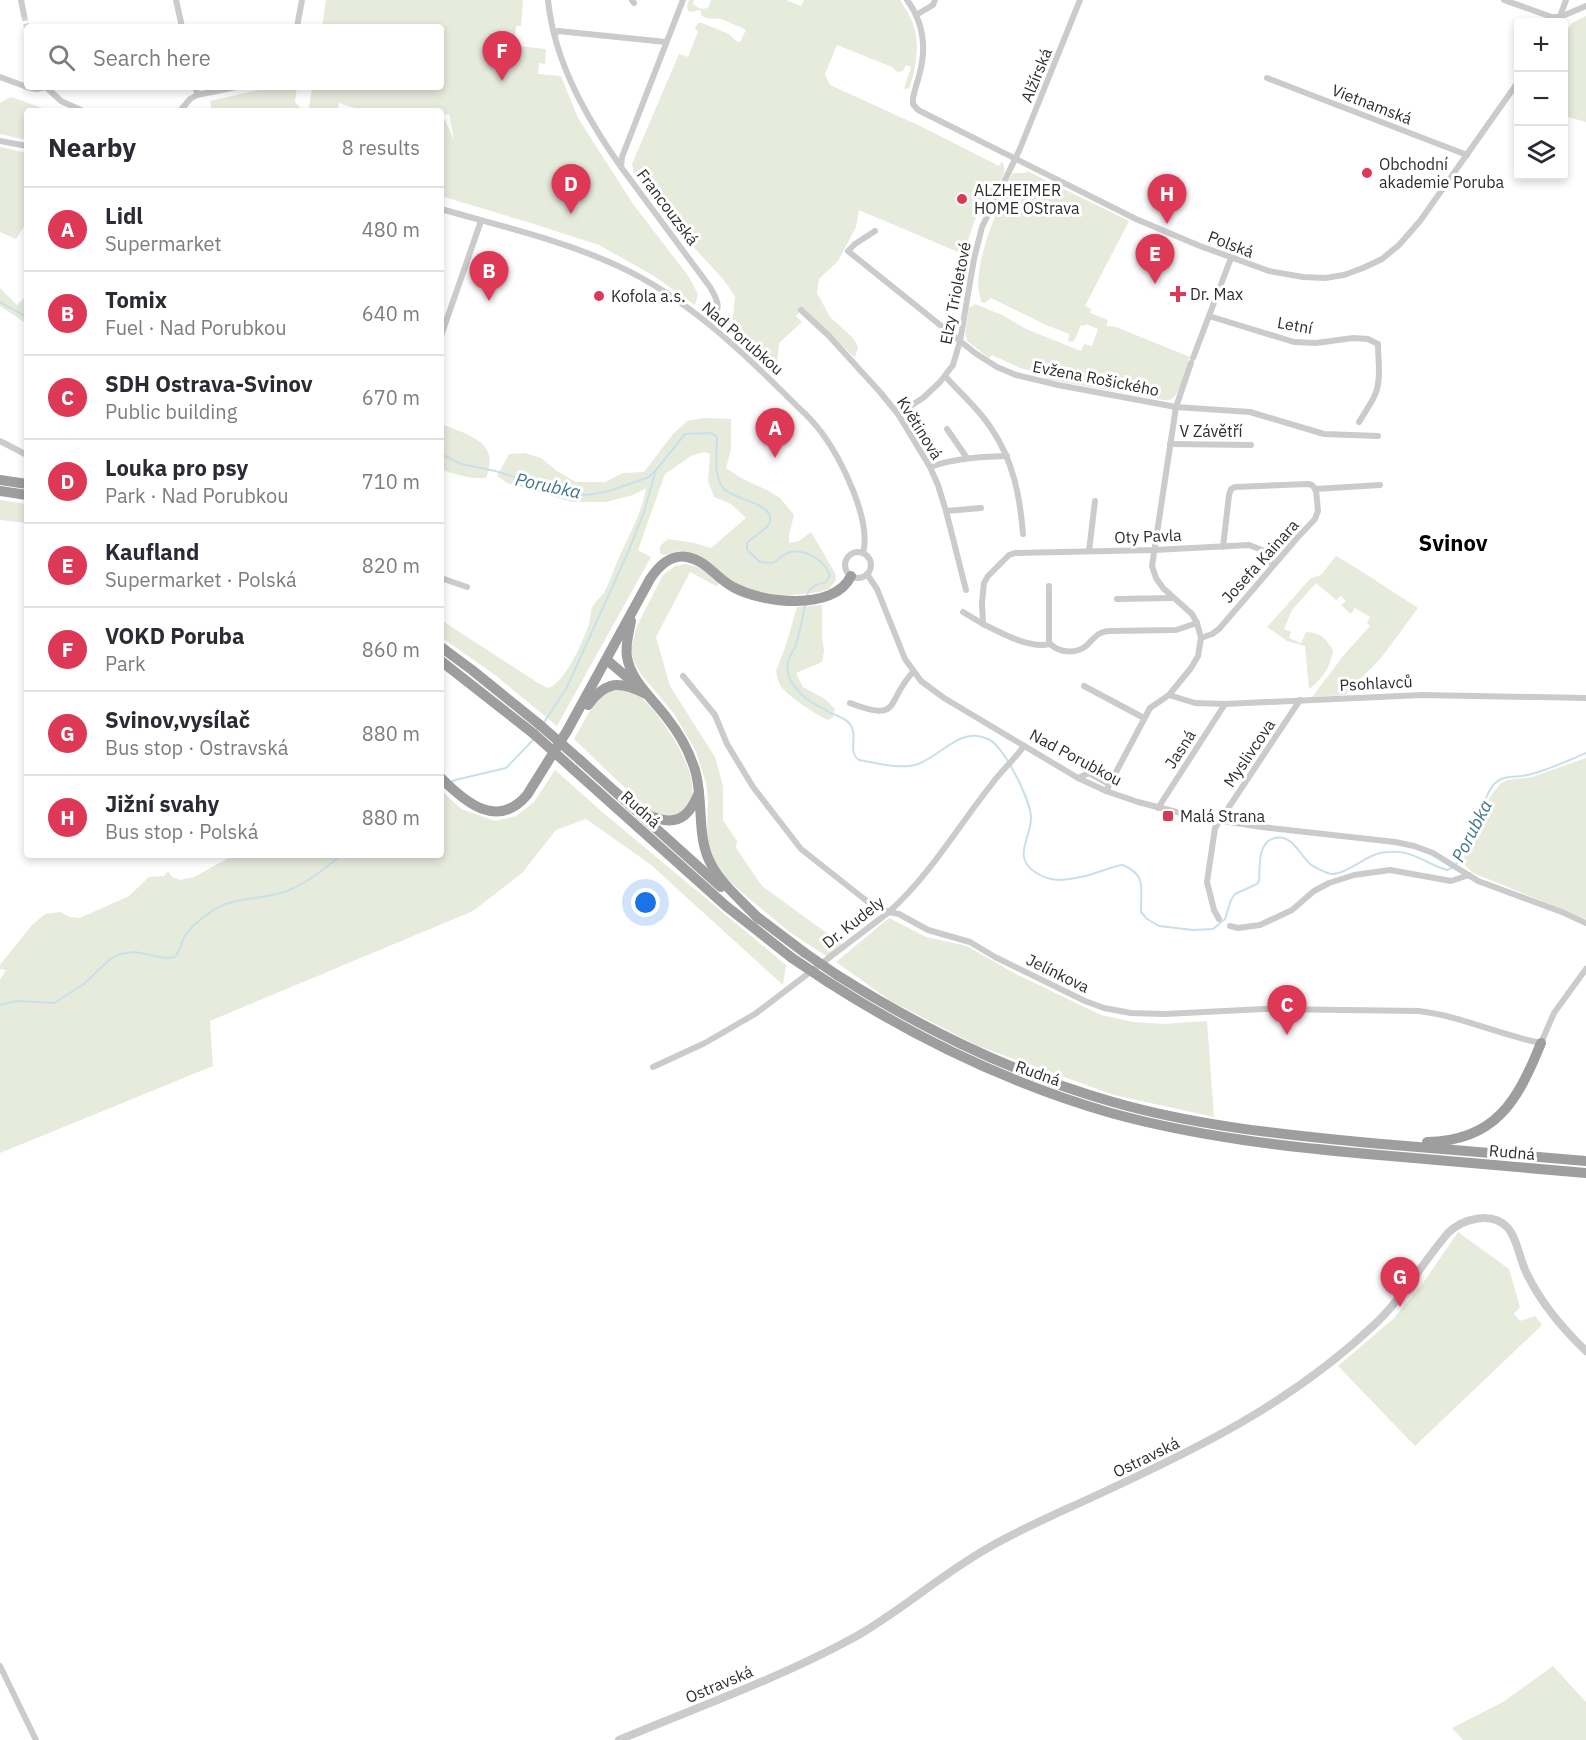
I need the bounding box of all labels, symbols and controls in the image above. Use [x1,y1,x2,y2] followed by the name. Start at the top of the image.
[1514,18,1568,180] map controls
[1514,18,1568,72] button: +
[24,24,444,90] search box
[482,32,522,81] pin: F
[45,41,78,74] icon: search
[93,43,211,72] text: Search here
[1016,45,1056,105] street label: Alžírská
[1514,72,1568,126] button: −
[1329,80,1415,129] street label: Vietnamská
[1514,126,1568,180] button: layers
[48,130,136,164] text: Nearby
[342,134,420,161] text: 8 results
[1379,154,1505,192] place label: Obchodní akademie Poruba
[552,164,590,214] pin: D
[633,165,703,249] street label: Francouzská
[1360,166,1374,180] marker: Obchodní akademie Poruba
[1148,174,1186,224] pin: H
[974,180,1080,218] place label: ALZHEIMER HOME OStrava
[955,192,969,206] marker: ALZHEIMER HOME OStrava
[105,201,143,230] text: Lidl
[61,216,74,243] text: A
[362,216,420,243] text: 480 m
[1205,226,1257,262] street label: Polská
[105,230,222,257] text: Supermarket
[1136,234,1174,284] pin: E
[935,240,975,346] street label: Elzy Trioletové
[470,252,508,301] pin: B
[1190,284,1243,304] place label: Dr. Max
[105,285,167,314] text: Tomix
[611,286,685,306] place label: Kofola a.s.
[1171,287,1185,301] marker: Dr. Max
[592,289,606,303] marker: Kofola a.s.
[698,297,788,379] street label: Nad Porubkou
[61,300,74,327] text: B
[362,300,420,327] text: 640 m
[1276,312,1314,338] street label: Letní
[105,314,287,341] text: Fuel · Nad Porubkou
[1031,356,1161,400] street label: Evžena Rošického
[105,369,313,398] text: SDH Ostrava-Svinov
[61,384,74,411] text: C
[362,384,420,411] text: 670 m
[893,393,947,463] street label: Květinová
[105,398,237,425] text: Public building
[756,408,794,458] pin: A
[1179,421,1243,441] street label: V Závětří
[105,453,248,482] text: Louka pro psy
[513,467,583,504] water label: Porubka
[61,468,74,495] text: D
[362,468,420,495] text: 710 m
[105,482,289,509] text: Park · Nad Porubkou
[1217,515,1303,607] street label: Josefa Kainara
[1114,525,1182,547] street label: Oty Pavla
[1418,528,1488,557] district label: Svinov
[105,537,199,566] text: Kaufland
[61,552,74,579] text: E
[362,552,420,579] text: 820 m
[105,566,297,593] text: Supermarket · Polská
[105,621,244,650] text: VOKD Poruba
[62,636,73,663] text: F
[362,636,420,663] text: 860 m
[105,650,145,677] text: Park
[1339,671,1413,695] street label: Psohlavců
[105,705,250,734] text: Svinov,vysílač
[1219,715,1279,791] street label: Myslivcova
[60,720,75,747] text: G
[362,720,420,747] text: 880 m
[1026,724,1126,790] street label: Nad Porubkou
[1160,726,1200,772] street label: Jasná
[105,734,288,761] text: Bus stop · Ostravská
[617,786,665,832] street label: Rudná
[105,789,219,818] text: Jižní svahy
[1446,796,1497,866] water label: Porubka
[60,804,75,831] text: H
[362,804,420,831] text: 880 m
[1180,806,1266,826] place label: Malá Strana
[1161,809,1175,823] marker: Malá Strana
[105,818,258,845] text: Bus stop · Polská
[631,888,660,917] your location
[818,892,888,952] street label: Dr. Kudely
[1023,949,1093,997] street label: Jelínkova
[1268,986,1306,1035] pin: C
[1013,1056,1064,1090] street label: Rudná
[1488,1140,1536,1164] street label: Rudná
[1380,1258,1420,1307] pin: G
[1110,1432,1183,1482] street label: Ostravská
[682,1661,756,1707] street label: Ostravská

